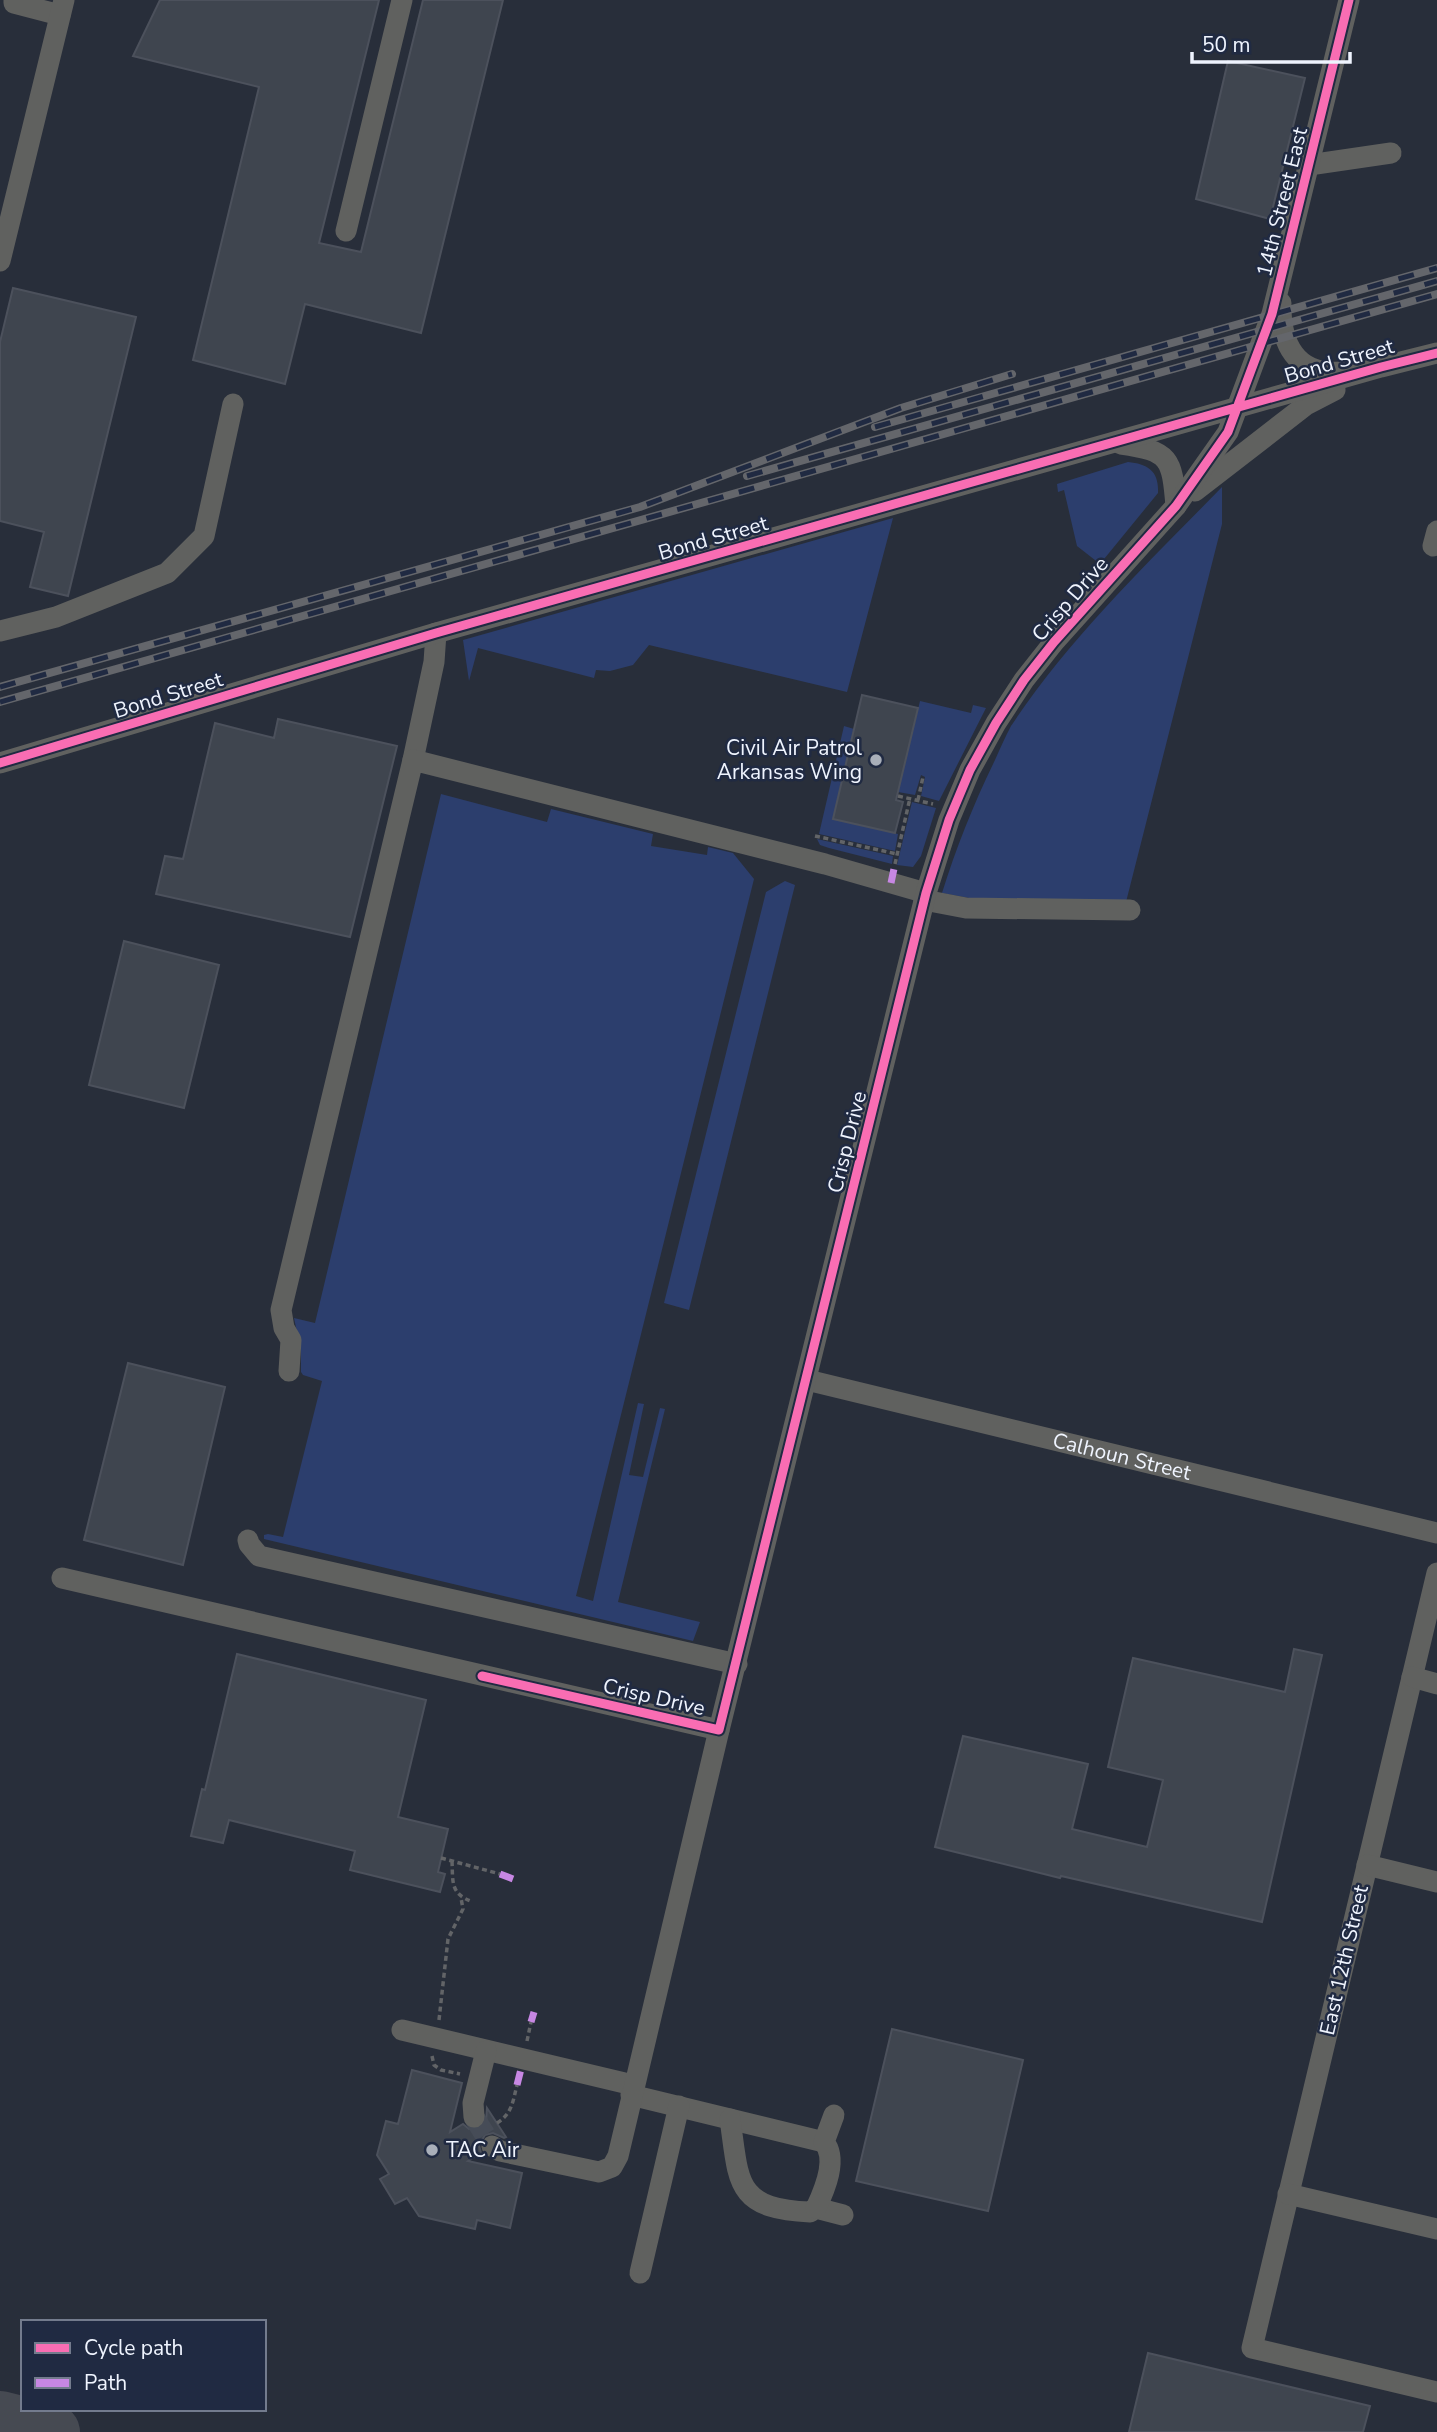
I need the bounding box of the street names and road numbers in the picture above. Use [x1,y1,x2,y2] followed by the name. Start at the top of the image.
[1250,124,1314,280] street label: 14th Street East
[1281,332,1398,390] street label: Bond Street
[655,509,772,567] street label: Bond Street
[1025,551,1115,647] street label: Crisp Drive
[110,665,227,725] street label: Bond Street
[821,1088,873,1196] street label: Crisp Drive
[1050,1426,1194,1487] street label: Calhoun Street
[600,1672,708,1722] street label: Crisp Drive
[1313,1882,1375,2038] street label: East 12th Street

